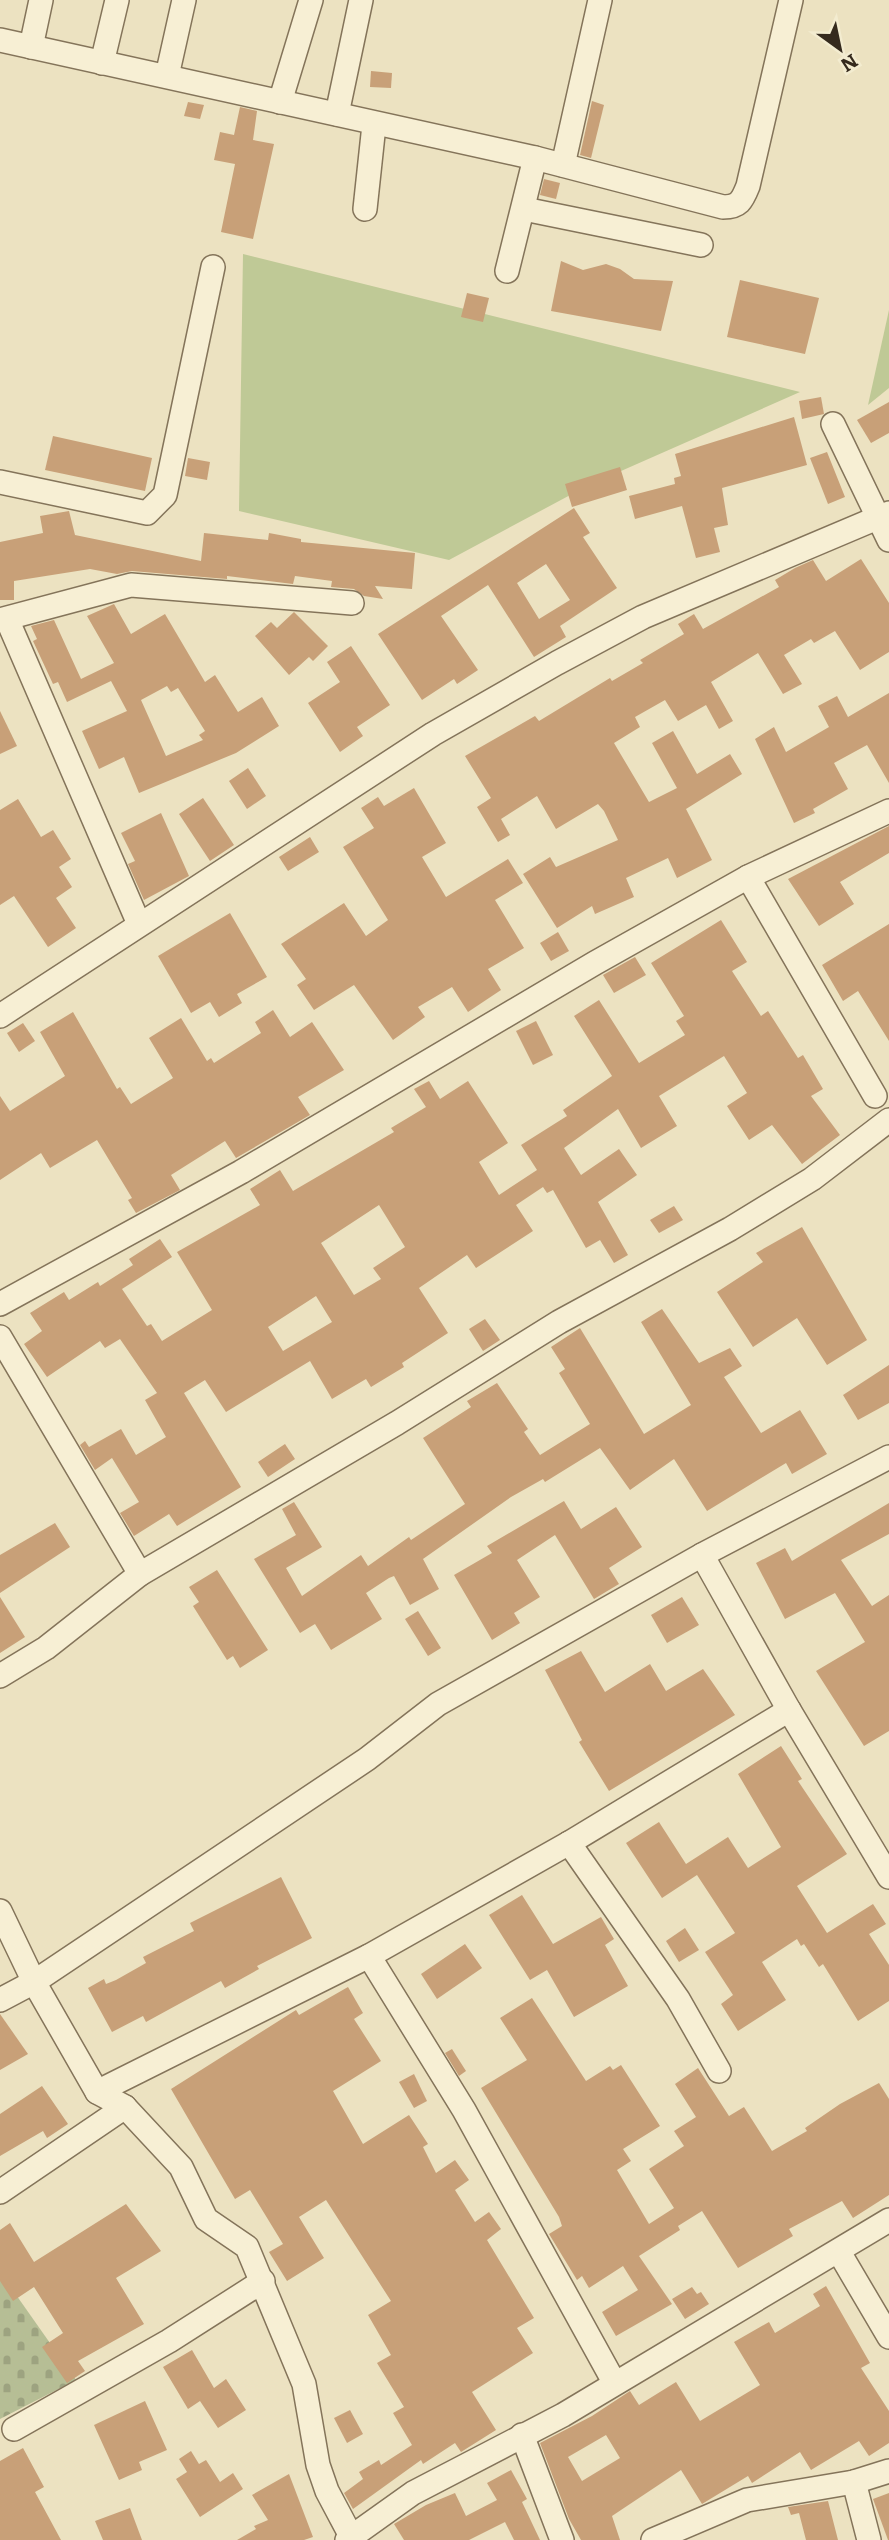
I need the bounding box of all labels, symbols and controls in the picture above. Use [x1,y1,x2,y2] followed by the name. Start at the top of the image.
[805,14,875,84] north arrow
[835,48,864,80] text: N

